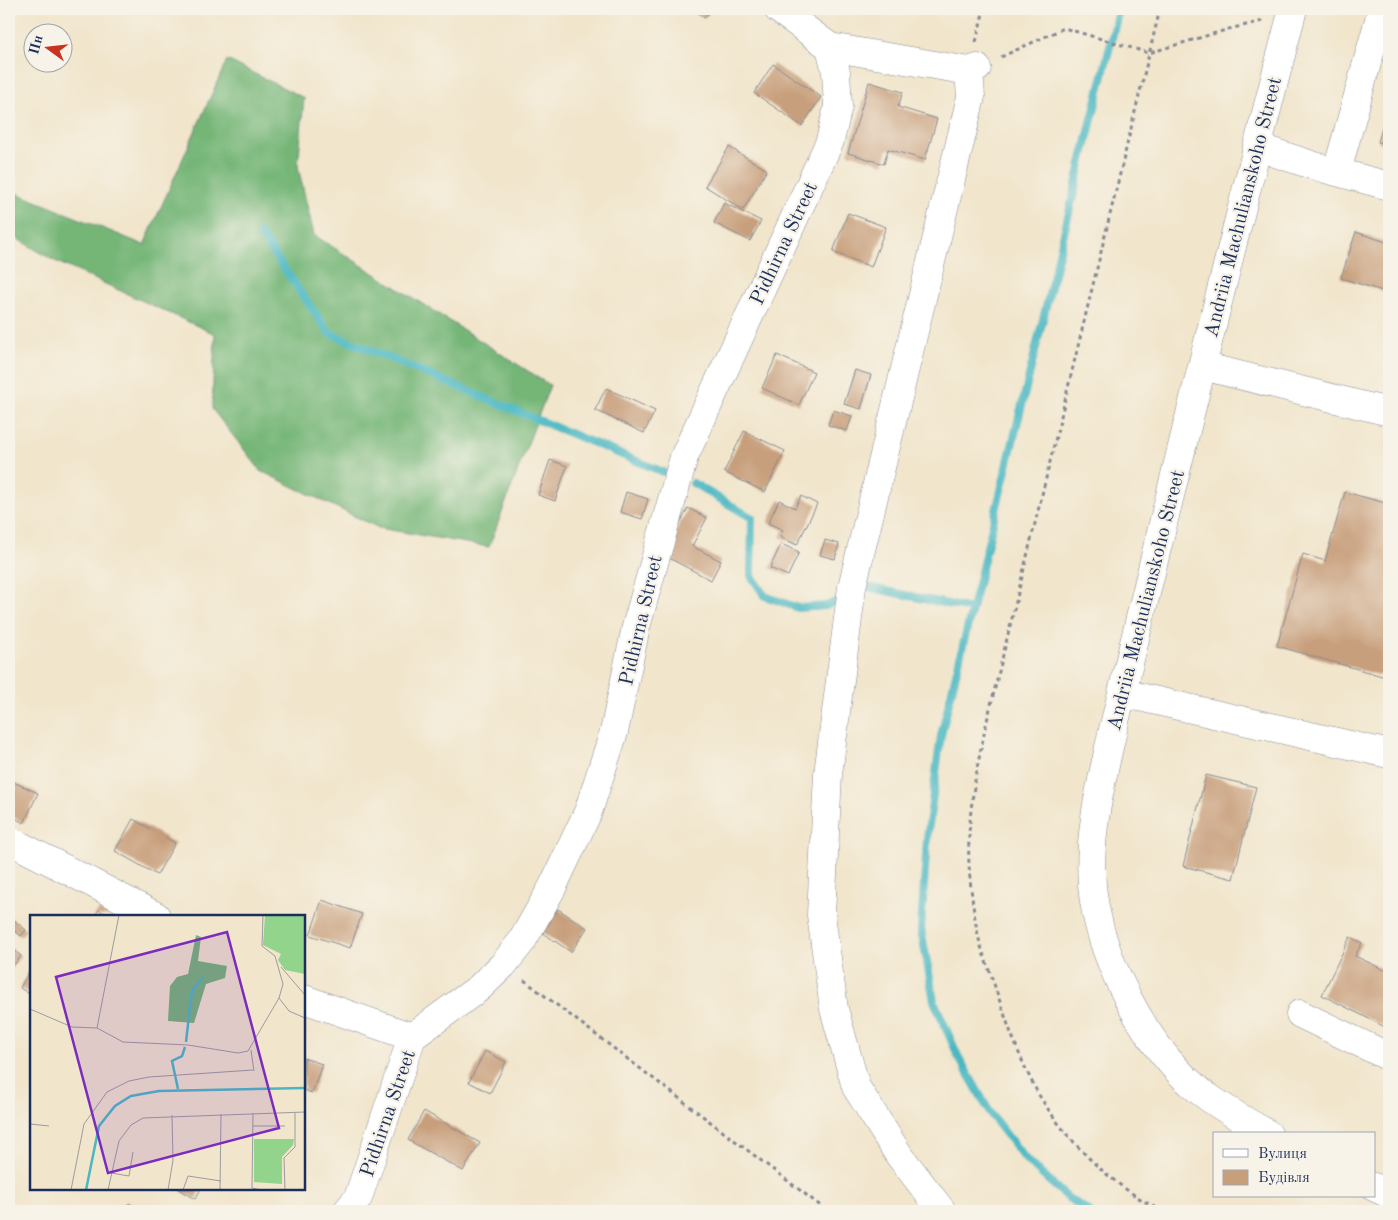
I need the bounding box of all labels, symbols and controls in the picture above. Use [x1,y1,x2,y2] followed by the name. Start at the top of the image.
[22,22,72,72] north arrow
[27,34,46,56] text: Пн
[1202,75,1286,340] street label: Andriia Machulianskoho Street
[748,179,822,308] street label: Pidhirna Street
[1105,468,1189,733] street label: Andriia Machulianskoho Street
[617,553,667,688] street label: Pidhirna Street
[30,915,305,1190] inset map
[358,1047,420,1180] street label: Pidhirna Street
[1213,1132,1376,1198] legend
[1258,1147,1307,1162] text: Вулиця
[1258,1171,1310,1186] text: Будівля

